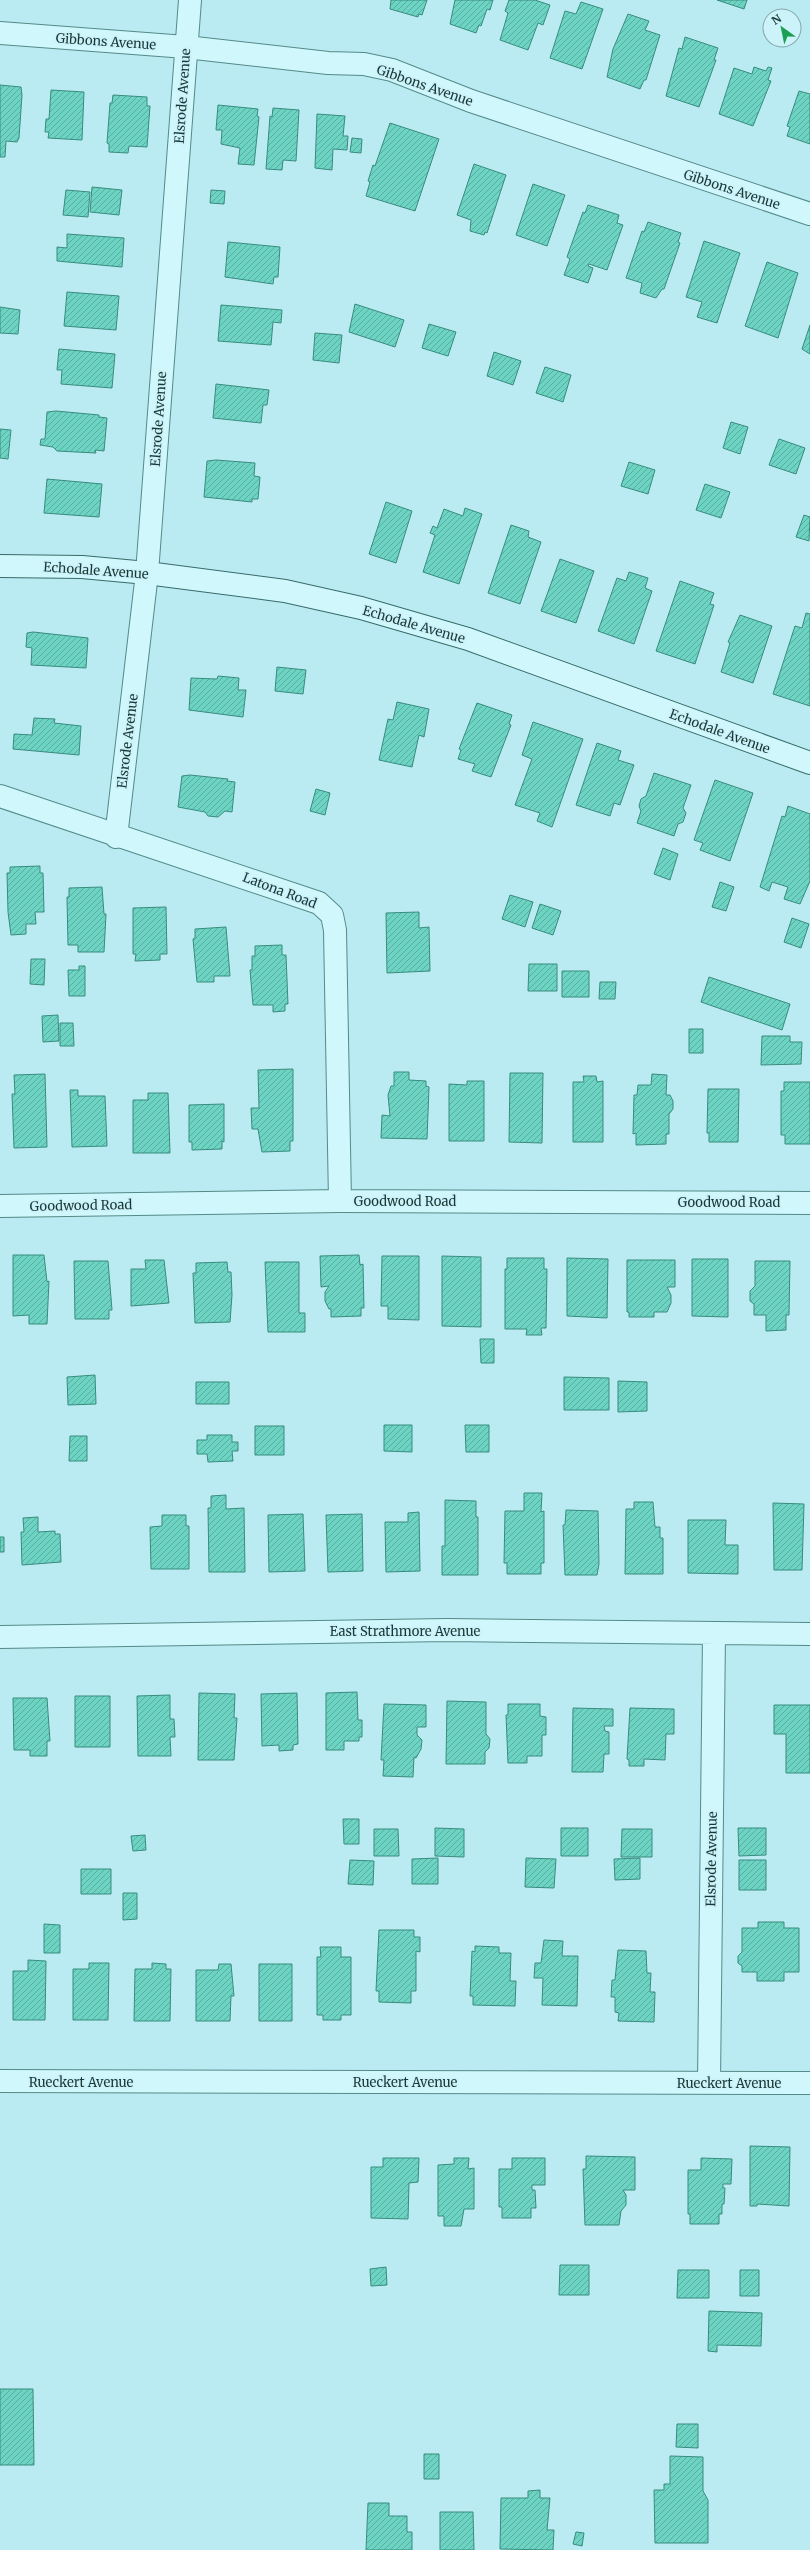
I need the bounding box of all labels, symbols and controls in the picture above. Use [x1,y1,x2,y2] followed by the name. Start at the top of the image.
[762,8,802,48] north arrow
[769,11,784,28] text: N
[55,30,157,54] street label: Gibbons Avenue
[171,48,194,144] street label: Elsrode Avenue
[375,61,475,110] street label: Gibbons Avenue
[681,166,782,213] street label: Gibbons Avenue
[147,371,170,467] street label: Elsrode Avenue
[43,558,150,583] street label: Echodale Avenue
[361,602,467,647] street label: Echodale Avenue
[113,692,142,789] street label: Elsrode Avenue
[667,705,773,758] street label: Echodale Avenue
[240,869,319,912] street label: Latona Road
[354,1193,456,1210] street label: Goodwood Road
[678,1194,780,1211] street label: Goodwood Road
[30,1196,133,1215] street label: Goodwood Road
[330,1623,480,1640] street label: East Strathmore Avenue
[702,1811,721,1907] street label: Elsrode Avenue
[29,2074,134,2091] street label: Rueckert Avenue
[353,2074,458,2091] street label: Rueckert Avenue
[677,2075,782,2092] street label: Rueckert Avenue

